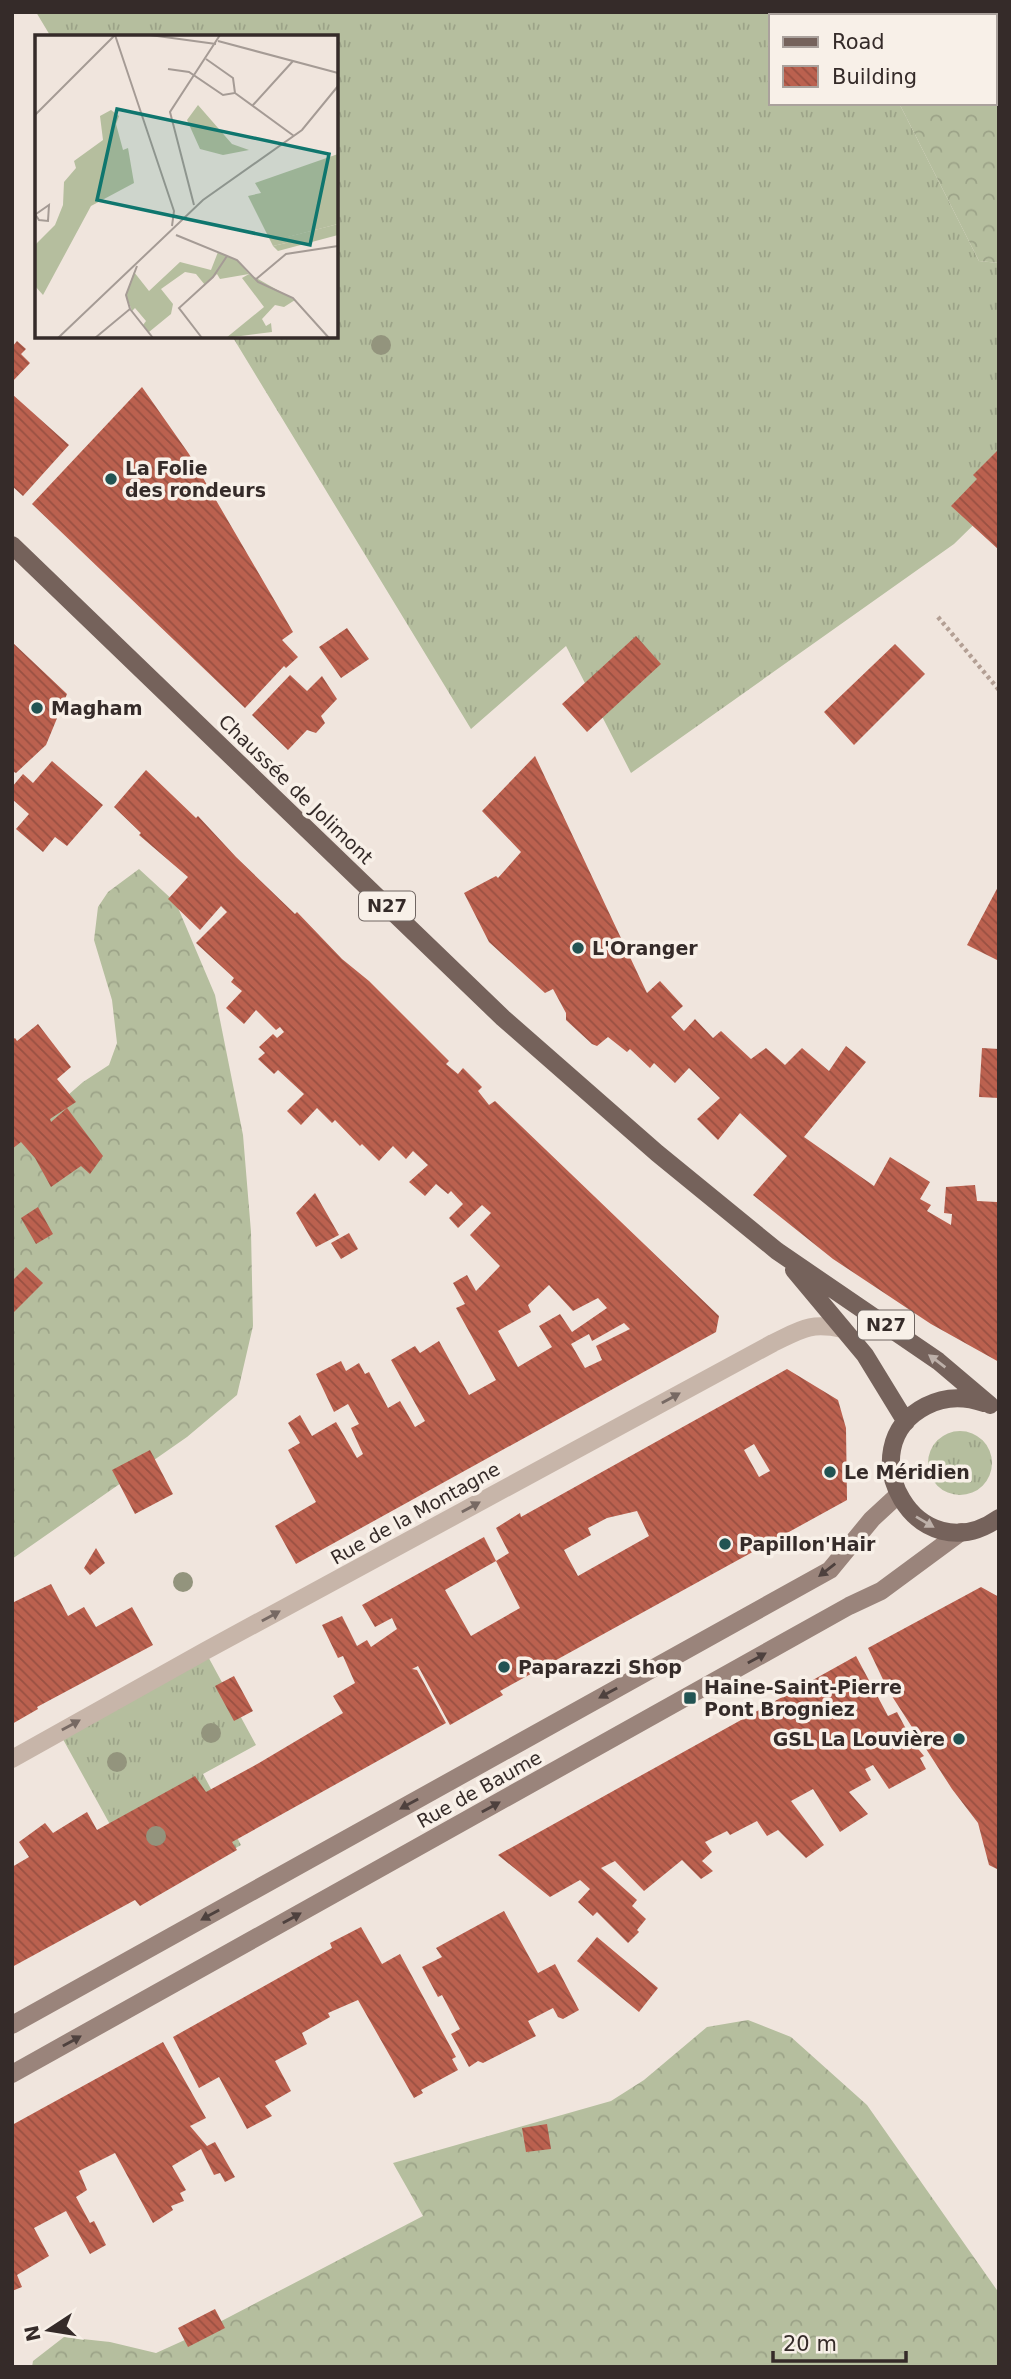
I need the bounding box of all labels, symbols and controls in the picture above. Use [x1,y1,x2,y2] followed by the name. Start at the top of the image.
[769,14,997,105] legend
[832,30,885,54] text: Road
[35,35,338,338] inset map
[832,65,917,89] text: Building
[125,457,266,501] place label: La Folie des rondeurs
[103,471,119,487] marker: La Folie des rondeurs
[51,697,142,719] place label: Magham
[29,700,45,716] marker: Magham
[214,710,378,868] street label: Chaussée de Jolimont
[359,891,415,920] road number: N27
[592,937,698,959] place label: L'Oranger
[570,940,586,956] marker: L'Oranger
[858,1310,914,1340] road number: N27
[928,1355,946,1369] one-way arrow
[661,1393,681,1405] one-way arrow
[327,1457,503,1569] street label: Rue de la Montagne
[844,1461,970,1483] place label: Le Méridien
[822,1464,838,1480] marker: Le Méridien
[461,1501,480,1513] one-way arrow
[915,1516,934,1528] one-way arrow
[739,1533,876,1555] place label: Papillon'Hair
[717,1536,733,1552] marker: Papillon'Hair
[818,1562,836,1577] one-way arrow
[261,1610,281,1622] one-way arrow
[747,1652,767,1664] one-way arrow
[518,1656,682,1678] place label: Paparazzi Shop
[496,1659,512,1675] marker: Paparazzi Shop
[704,1676,902,1720] place label: Haine-Saint-Pierre Pont Brogniez
[597,1687,617,1699] one-way arrow
[682,1690,698,1706] marker: Haine-Saint-Pierre Pont Brogniez
[62,1719,81,1731] one-way arrow
[773,1728,945,1750] place label: GSL La Louvière
[951,1731,967,1747] marker: GSL La Louvière
[413,1746,545,1832] street label: Rue de Baume
[399,1798,419,1810] one-way arrow
[481,1801,500,1813] one-way arrow
[200,1909,220,1921] one-way arrow
[282,1912,302,1924] one-way arrow
[62,2035,82,2047] one-way arrow
[14,2295,84,2365] north arrow
[773,2320,906,2364] scale bar
[20,2323,45,2344] text: N
[783,2332,837,2356] text: 20 m

